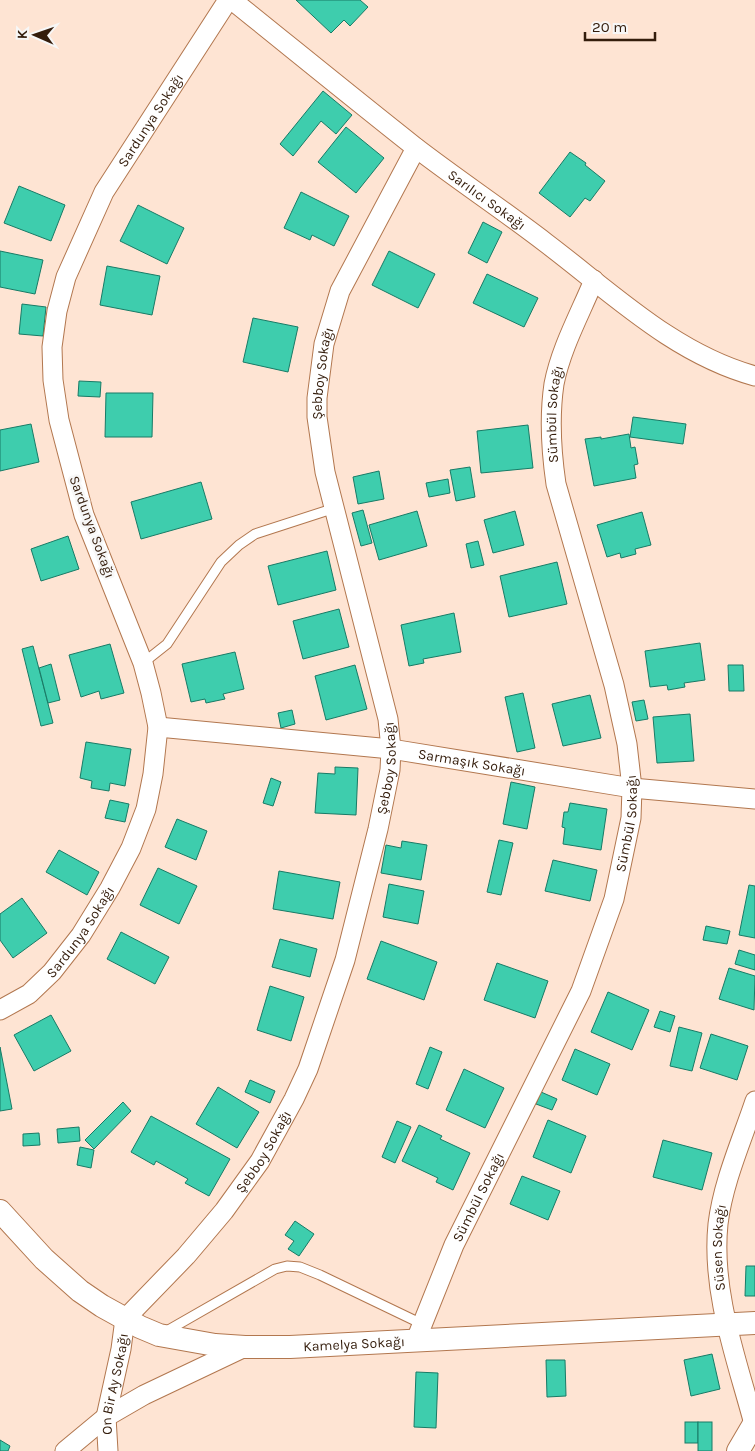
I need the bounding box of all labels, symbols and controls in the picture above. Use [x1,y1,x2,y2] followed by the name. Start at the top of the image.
[10,10,60,60] north arrow
[585,10,655,42] scale bar
[592,18,627,36] text: 20 m
[14,29,31,39] text: K
[114,70,187,170] street label: Sardunya Sokağı
[445,166,529,234] street label: Sarılıcı Sokağı
[309,325,337,420] street label: Şebboy Sokağı
[543,363,567,464] street label: Sümbül Sokağı
[66,473,118,581] street label: Sardunya Sokağı
[373,721,399,816] street label: Şebboy Sokağı
[417,745,527,779] street label: Sarmaşık Sokağı
[611,774,641,873] street label: Sümbül Sokağı
[43,883,118,982] street label: Sardunya Sokağı
[232,1107,295,1196] street label: Şebboy Sokağı
[449,1149,508,1245] street label: Sümbül Sokağı
[708,1203,730,1292] street label: Süsen Sokağı
[98,1332,132,1435] street label: On Bir Ay Sokağı
[303,1333,405,1355] street label: Kamelya Sokağı

